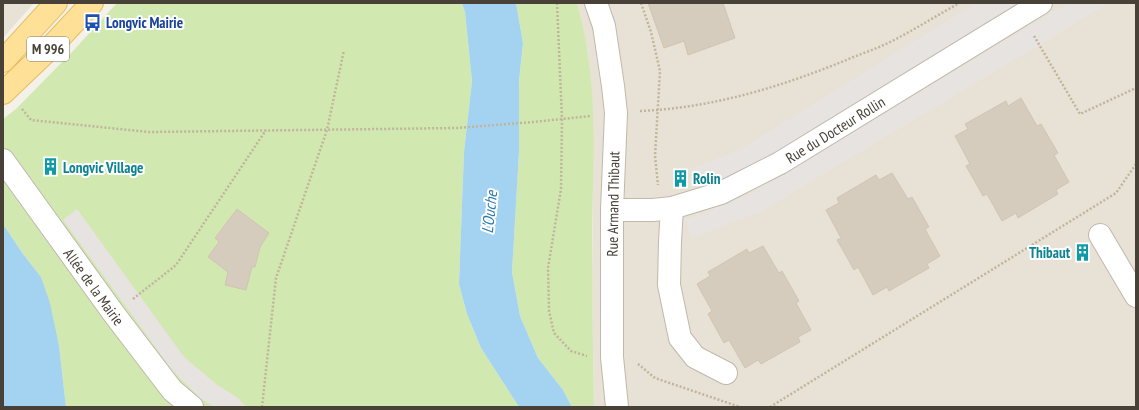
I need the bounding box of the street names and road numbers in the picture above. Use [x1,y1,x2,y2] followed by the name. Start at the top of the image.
[27,37,69,61] road number: M 996
[782,92,888,167] street label: Rue du Docteur Rollin
[603,151,623,257] street label: Rue Armand Thibaut
[60,244,129,329] street label: Allée de la Mairie

